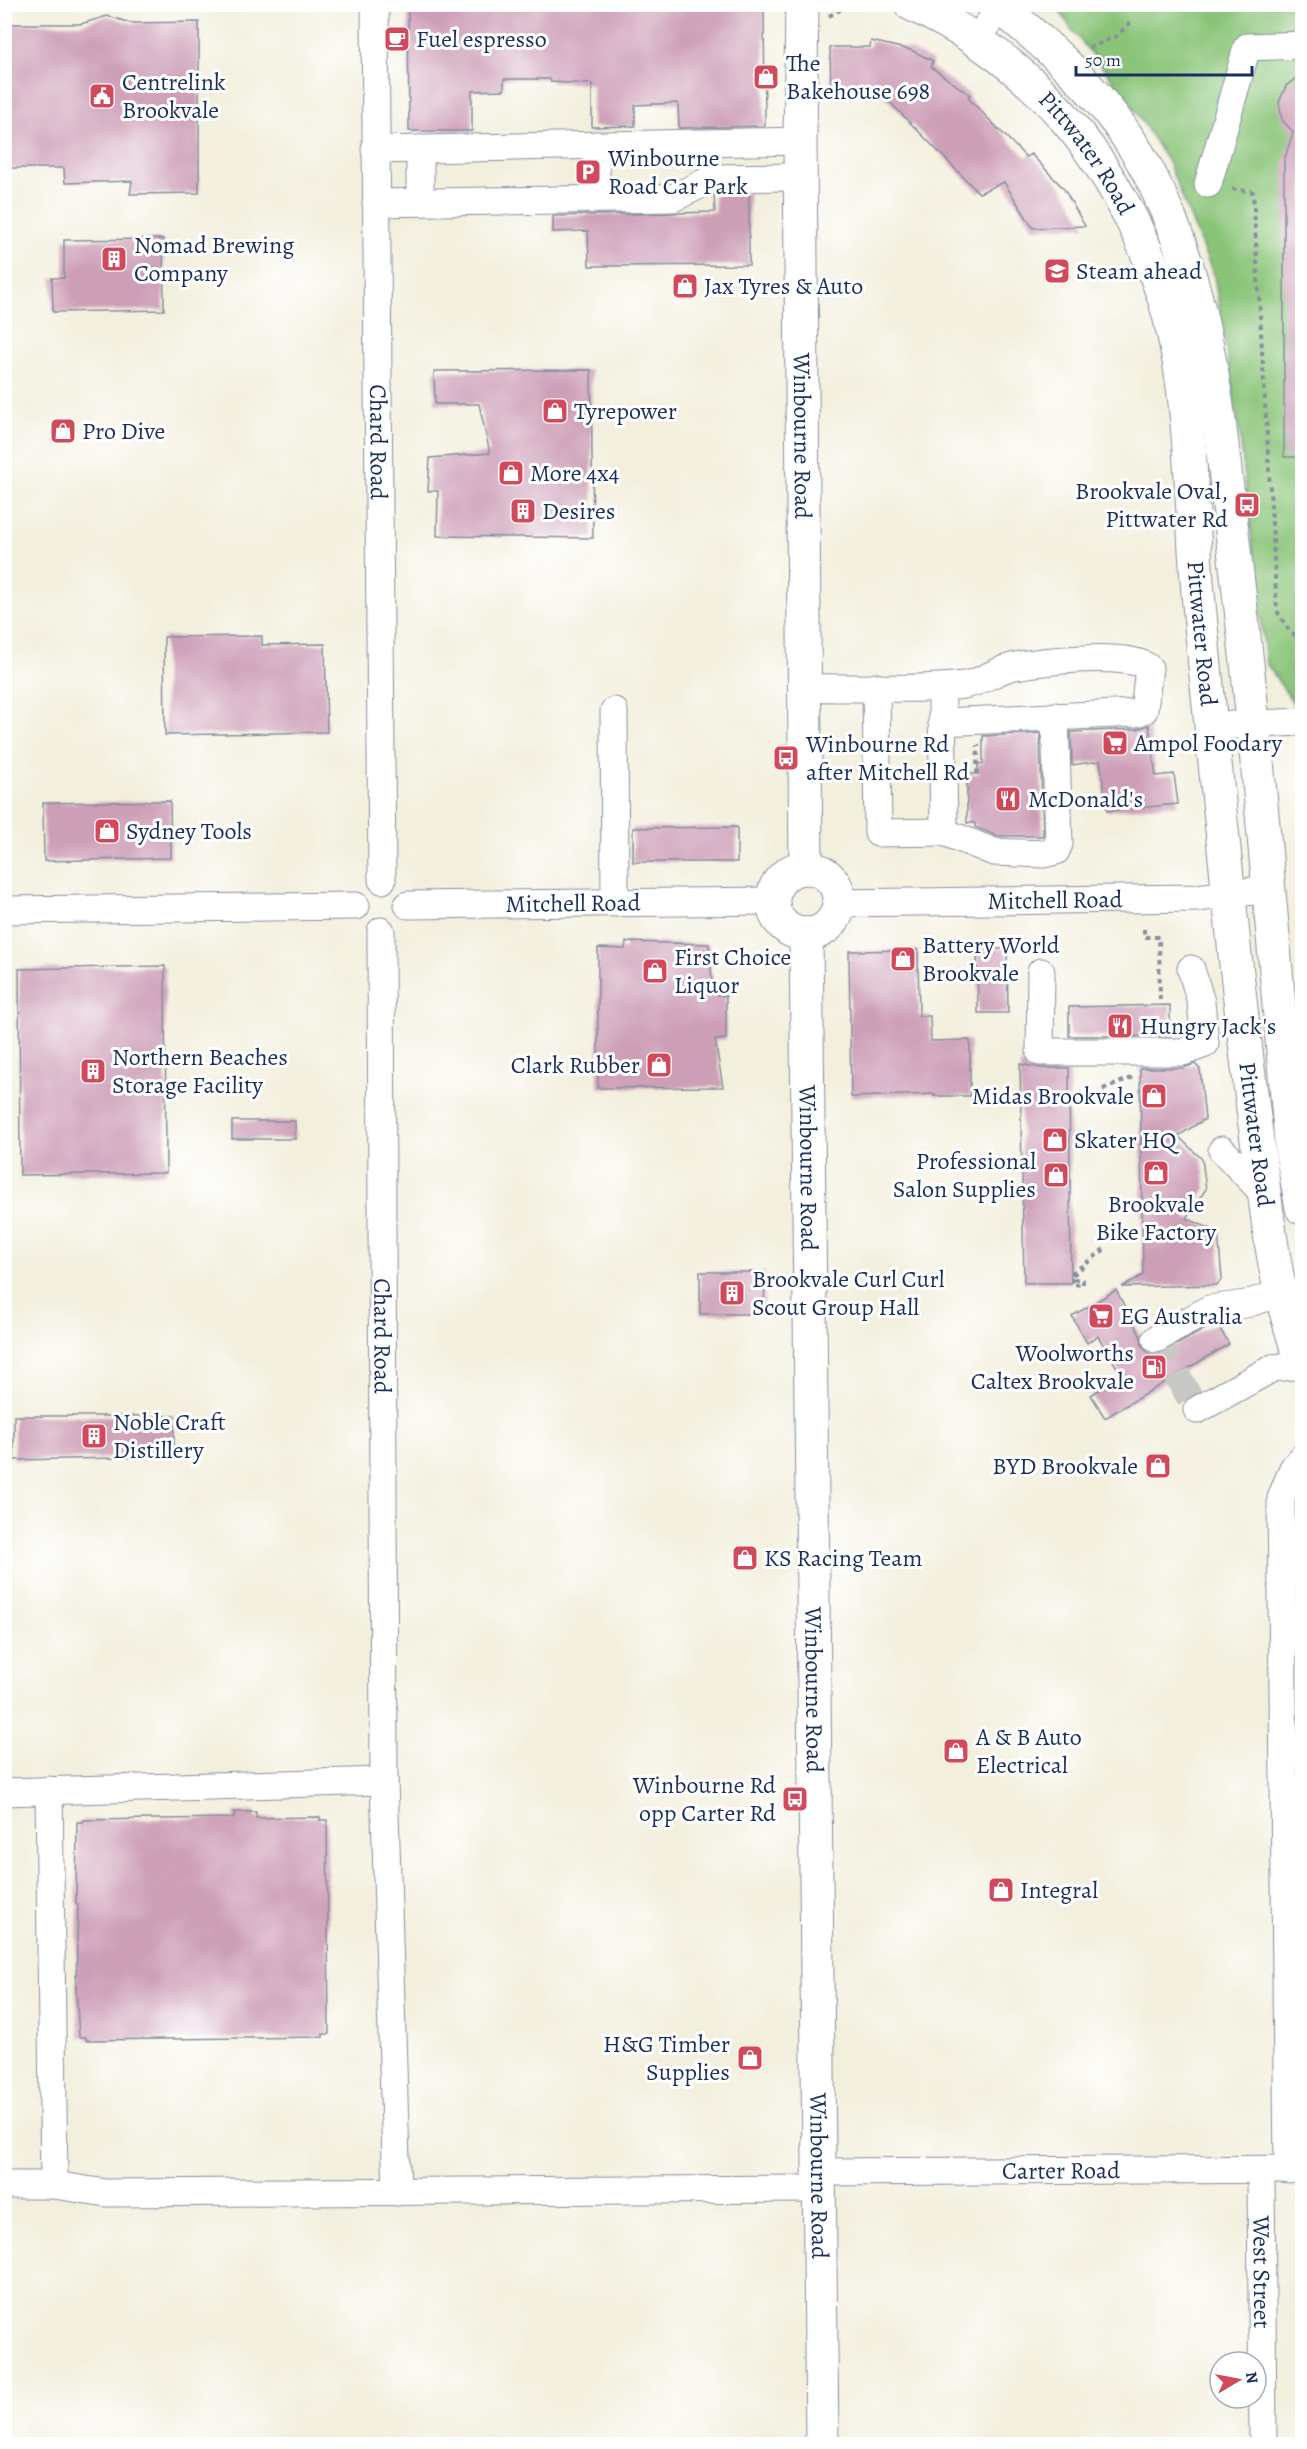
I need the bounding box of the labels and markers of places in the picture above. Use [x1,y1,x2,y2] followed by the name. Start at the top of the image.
[416,23,547,55] place label: Fuel espresso
[382,24,412,54] cafe icon: Fuel espresso
[786,47,930,107] place label: The Bakehouse 698
[751,62,781,92] shop icon: The Bakehouse 698
[122,66,226,126] place label: Centrelink Brookvale
[87,81,117,111] public building icon: Centrelink Brookvale
[607,142,748,202] place label: Winbourne Road Car Park
[573,157,603,187] parking icon: Winbourne Road Car Park
[134,229,294,289] place label: Nomad Brewing Company
[99,244,129,274] building icon: Nomad Brewing Company
[1076,255,1202,287] place label: Steam ahead
[1042,256,1072,286] school or university icon: Steam ahead
[704,270,863,302] place label: Jax Tyres & Auto
[670,271,700,301] shop icon: Jax Tyres & Auto
[574,395,677,427] place label: Tyrepower
[540,396,570,426] shop icon: Tyrepower
[82,415,165,447] place label: Pro Dive
[48,416,78,446] shop icon: Pro Dive
[530,457,620,489] place label: More 4x4
[496,458,526,488] shop icon: More 4x4
[1075,475,1228,535] place label: Brookvale Oval, Pittwater Rd
[1232,490,1262,520] bus stop icon: Brookvale Oval, Pittwater Rd
[542,495,615,527] place label: Desires
[508,496,538,526] building icon: Desires
[1133,727,1282,759] place label: Ampol Foodary
[805,728,969,788] place label: Winbourne Rd after Mitchell Rd
[1100,728,1130,758] supermarket icon: Ampol Foodary
[771,743,801,773] bus stop icon: Winbourne Rd after Mitchell Rd
[1028,783,1143,815] place label: McDonald's
[993,784,1023,814] restaurant icon: McDonald's
[126,815,252,847] place label: Sydney Tools
[92,816,122,846] shop icon: Sydney Tools
[922,929,1060,989] place label: Battery World Brookvale
[674,941,791,1001] place label: First Choice Liquor
[888,944,918,974] shop icon: Battery World Brookvale
[640,956,670,986] shop icon: First Choice Liquor
[1140,1010,1277,1042] place label: Hungry Jack's
[1105,1011,1135,1041] restaurant icon: Hungry Jack's
[112,1041,288,1101] place label: Northern Beaches Storage Facility
[511,1049,640,1081] place label: Clark Rubber
[644,1050,674,1080] shop icon: Clark Rubber
[78,1056,108,1086] building icon: Northern Beaches Storage Facility
[972,1080,1134,1112] place label: Midas Brookvale
[1139,1081,1169,1111] shop icon: Midas Brookvale
[1074,1124,1180,1156] place label: Skater HQ
[1040,1125,1070,1155] shop icon: Skater HQ
[893,1145,1036,1205] place label: Professional Salon Supplies
[1141,1158,1171,1188] shop icon: Brookvale Bike Factory
[1041,1160,1071,1190] shop icon: Professional Salon Supplies
[1096,1188,1217,1248] place label: Brookvale Bike Factory
[752,1263,945,1323] place label: Brookvale Curl Curl Scout Group Hall
[717,1278,747,1308] building icon: Brookvale Curl Curl Scout Group Hall
[1120,1300,1243,1332] place label: EG Australia
[1086,1301,1116,1331] supermarket icon: EG Australia
[971,1337,1134,1397] place label: Woolworths Caltex Brookvale
[1139,1352,1169,1382] fuel station icon: Woolworths Caltex Brookvale
[113,1406,226,1466] place label: Noble Craft Distillery
[79,1421,109,1451] building icon: Noble Craft Distillery
[992,1450,1138,1482] place label: BYD Brookvale
[1143,1451,1173,1481] shop icon: BYD Brookvale
[764,1542,922,1574] place label: KS Racing Team
[730,1543,760,1573] shop icon: KS Racing Team
[975,1721,1082,1781] place label: A & B Auto Electrical
[941,1736,971,1766] shop icon: A & B Auto Electrical
[632,1769,776,1829] place label: Winbourne Rd opp Carter Rd
[780,1784,810,1814] bus stop icon: Winbourne Rd opp Carter Rd
[1020,1874,1098,1906] place label: Integral
[986,1875,1016,1905] shop icon: Integral
[603,2028,730,2088] place label: H&G Timber Supplies
[735,2043,765,2073] shop icon: H&G Timber Supplies

